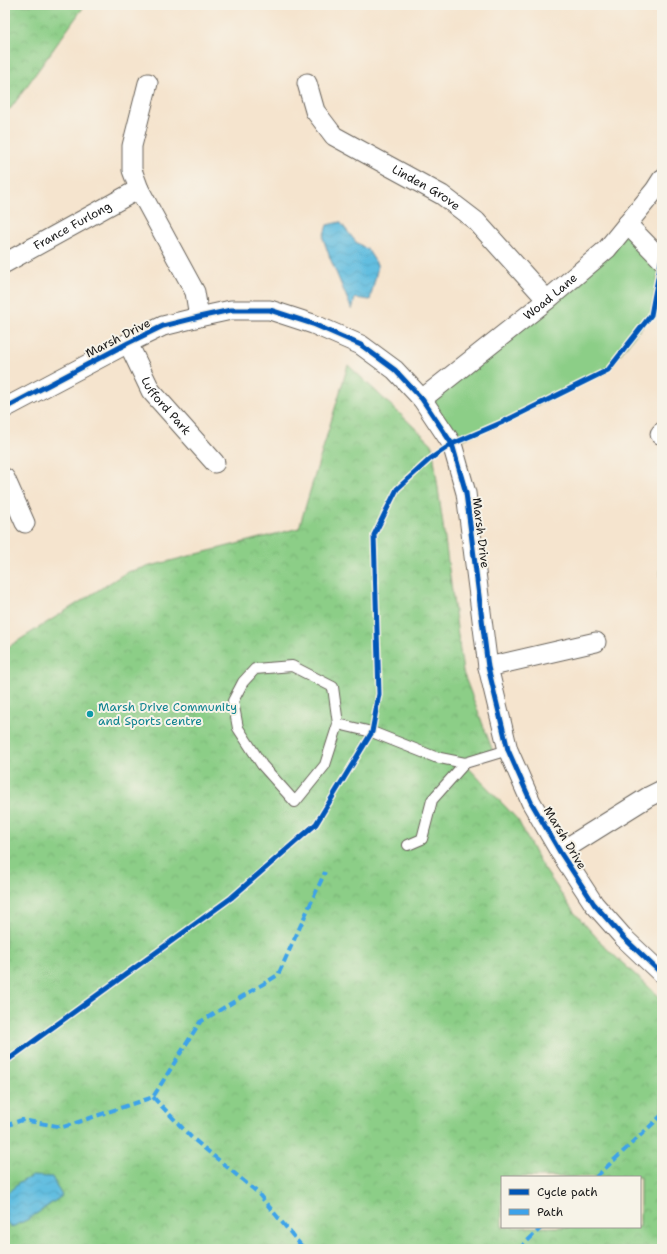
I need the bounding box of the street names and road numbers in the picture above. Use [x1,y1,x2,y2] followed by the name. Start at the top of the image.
[389,161,464,214] street label: Linden Grove
[31,198,114,254] street label: France Furlong
[520,270,581,324] street label: Woad Lane
[83,315,153,361] street label: Marsh Drive
[137,374,195,439] street label: Lufford Park
[469,497,493,569] street label: Marsh Drive
[540,804,590,873] street label: Marsh Drive

